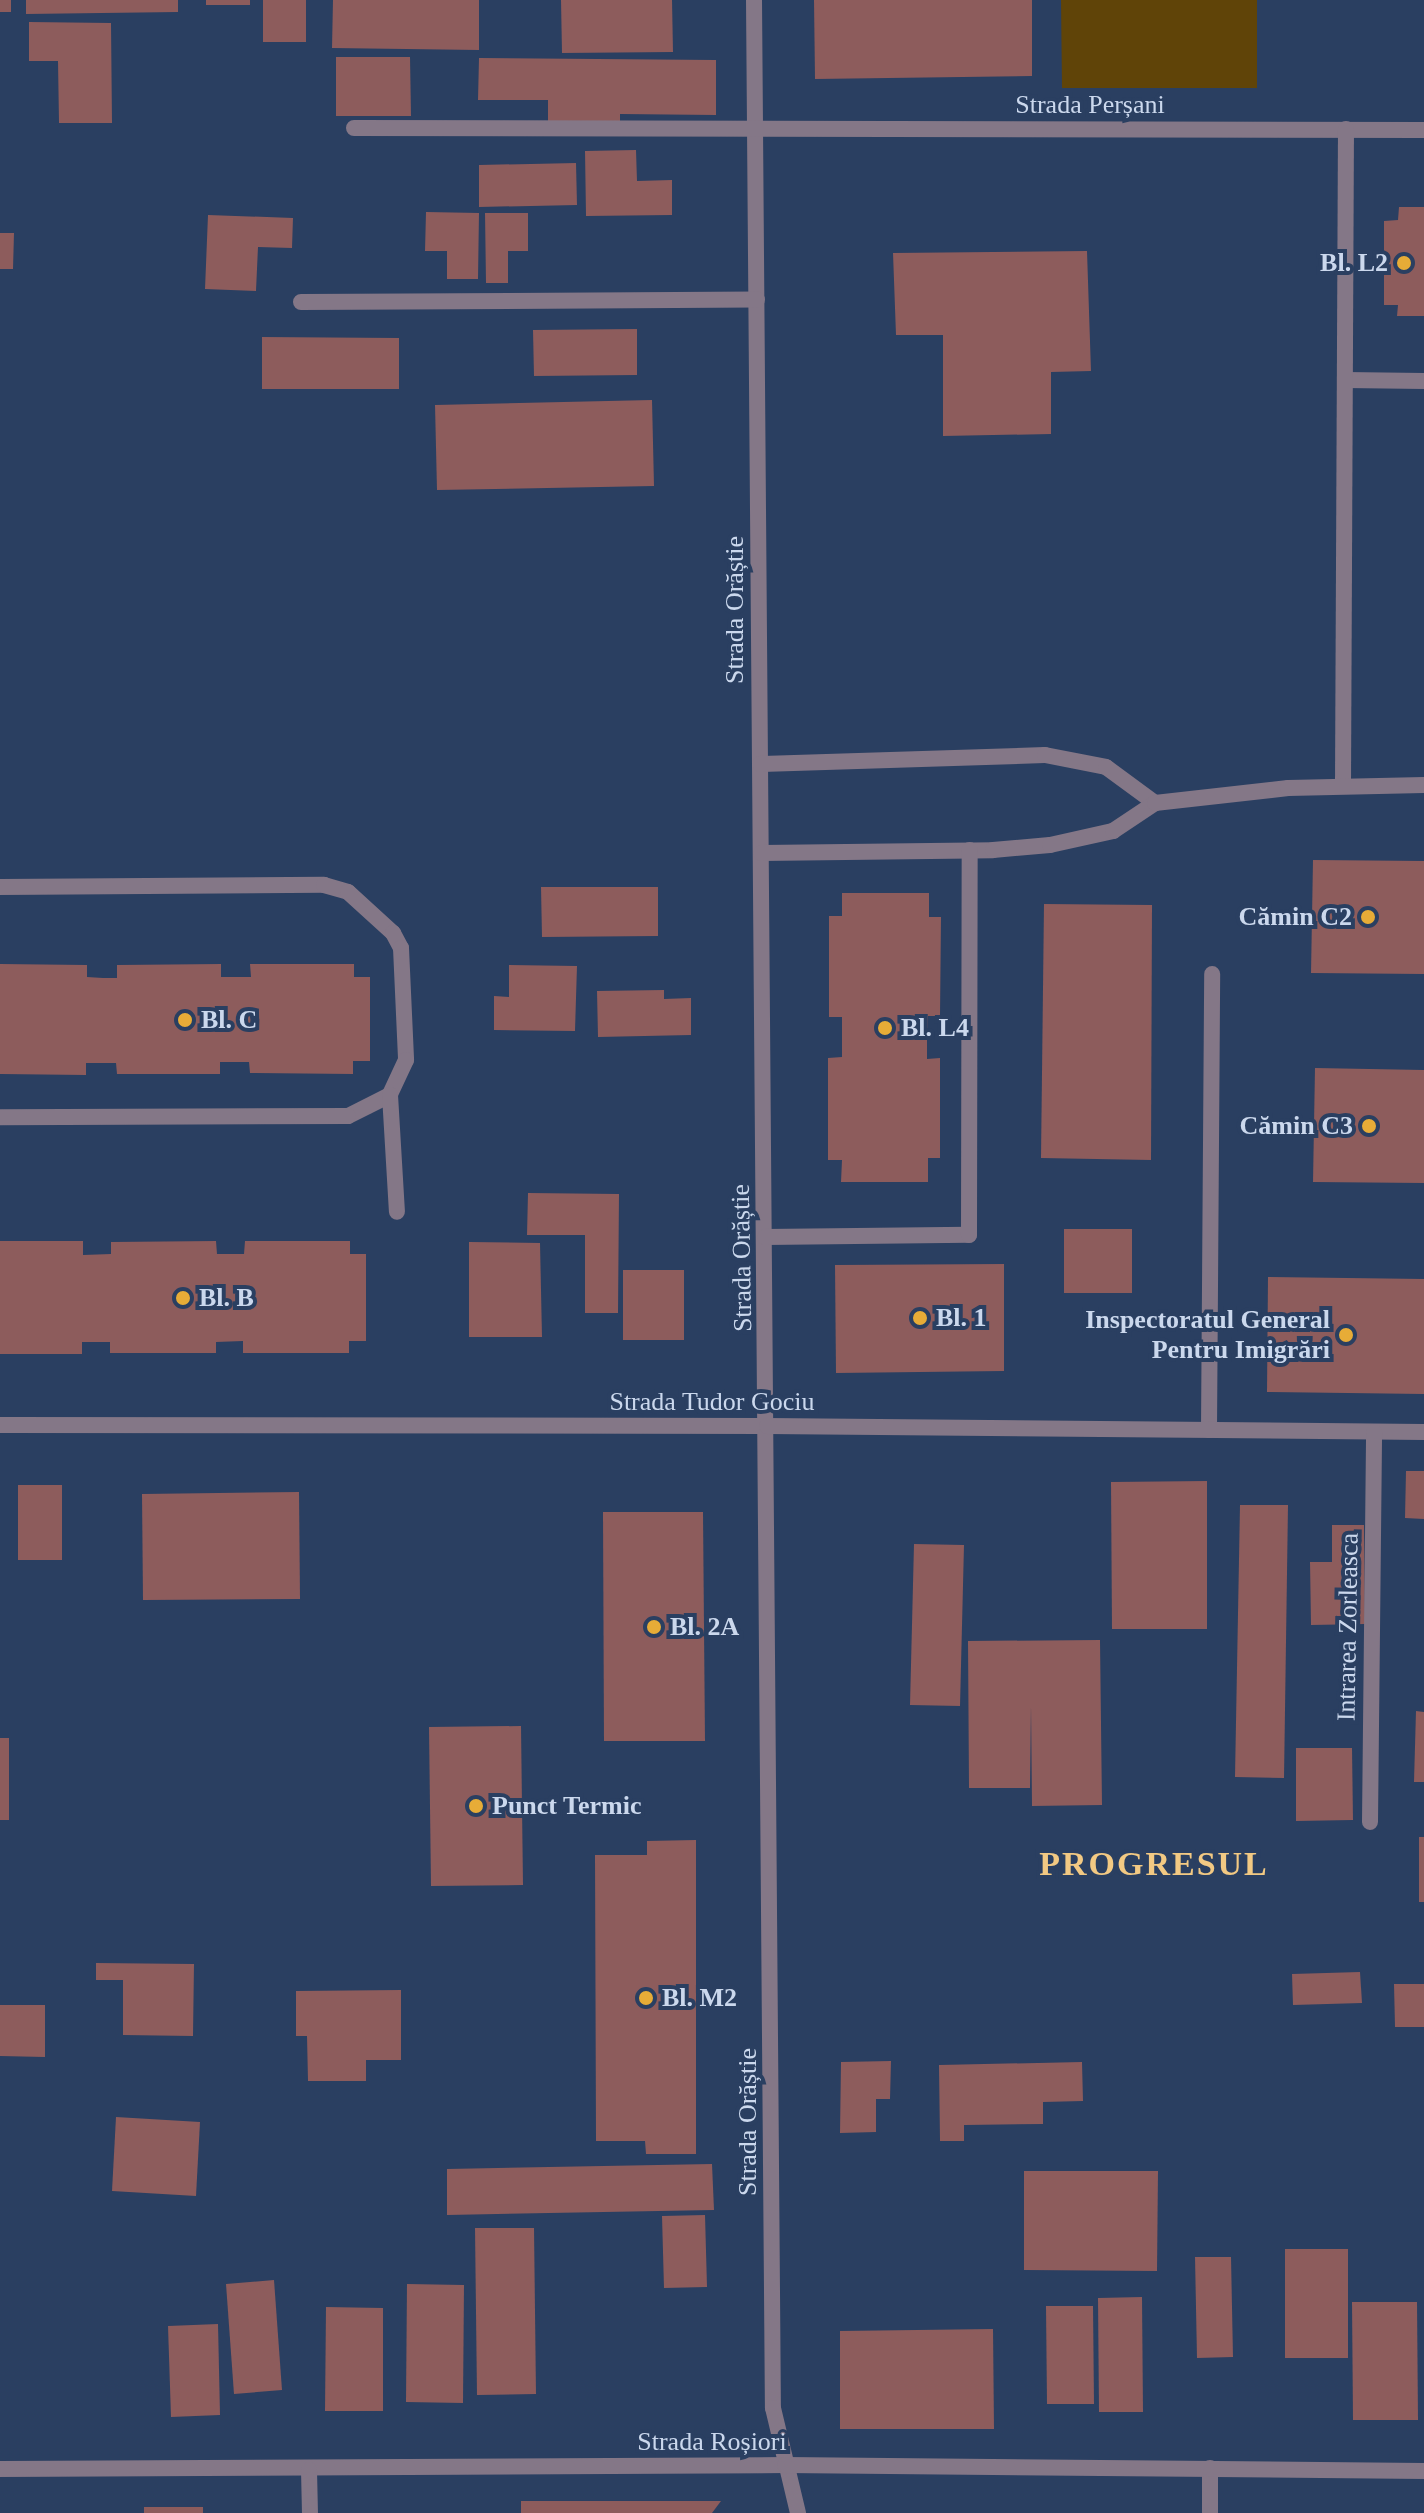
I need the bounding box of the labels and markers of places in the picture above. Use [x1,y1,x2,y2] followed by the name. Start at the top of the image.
[1320,247,1388,279] place label: Bl. L2
[1395,254,1413,272] marker: Bl. L2
[1239,901,1352,933] place label: Cămin C2
[1359,908,1377,926] marker: Cămin C2
[201,1004,257,1036] place label: Bl. C
[176,1011,194,1029] marker: Bl. C
[901,1012,969,1044] place label: Bl. L4
[876,1019,894,1037] marker: Bl. L4
[1240,1110,1353,1142] place label: Cămin C3
[1360,1117,1378,1135] marker: Cămin C3
[199,1282,254,1314] place label: Bl. B
[174,1289,192,1307] marker: Bl. B
[936,1302,987,1334] place label: Bl. 1
[1085,1304,1330,1366] place label: Inspectoratul General Pentru Imigrări
[911,1309,929,1327] marker: Bl. 1
[1337,1326,1355,1344] marker: Inspectoratul General Pentru Imigrări
[670,1611,739,1643] place label: Bl. 2A
[645,1618,663,1636] marker: Bl. 2A
[492,1790,642,1822] place label: Punct Termic
[467,1797,485,1815] marker: Punct Termic
[662,1982,737,2014] place label: Bl. M2
[637,1989,655,2007] marker: Bl. M2

